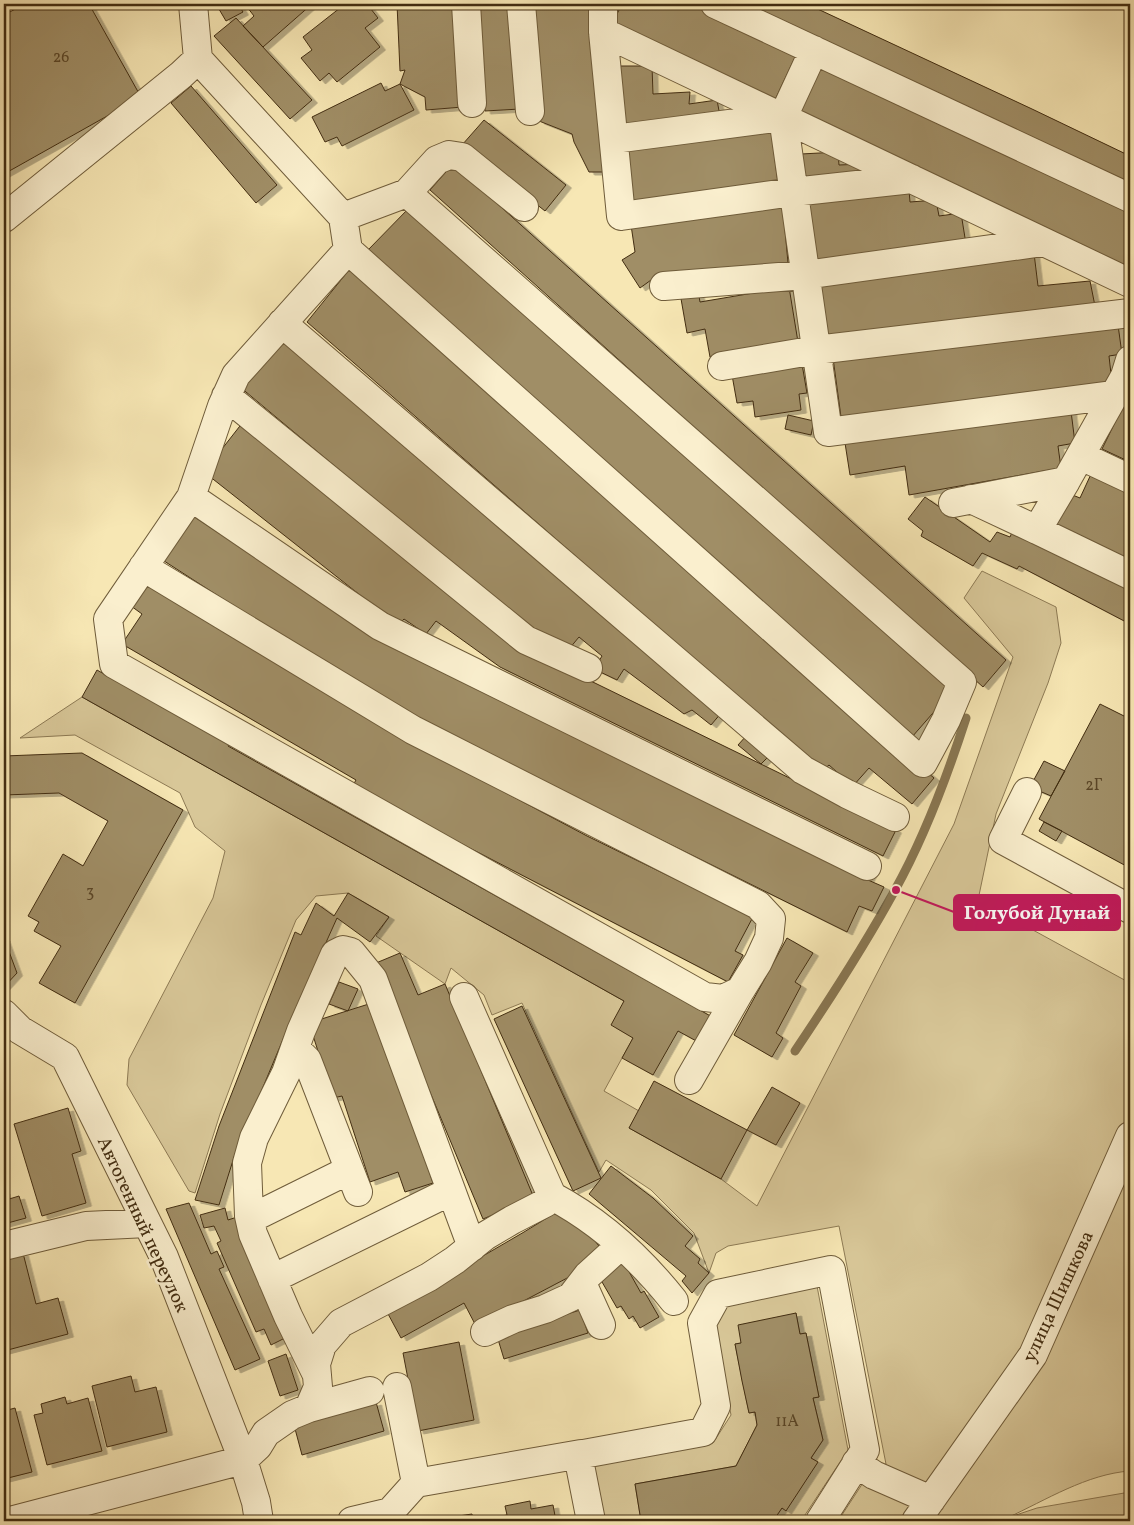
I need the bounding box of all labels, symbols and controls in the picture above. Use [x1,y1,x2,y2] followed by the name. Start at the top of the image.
[53,47,69,69] house number: 26
[1085,775,1103,797] house number: 2Г
[86,882,94,904] house number: 3
[954,895,1120,930] callout: Голубой Дунай
[964,900,1110,928] text: Голубой Дунай
[90,1133,194,1317] street label: Автогенный переулок
[1017,1227,1101,1367] street label: улица Шишкова
[775,1411,799,1433] house number: 11А

